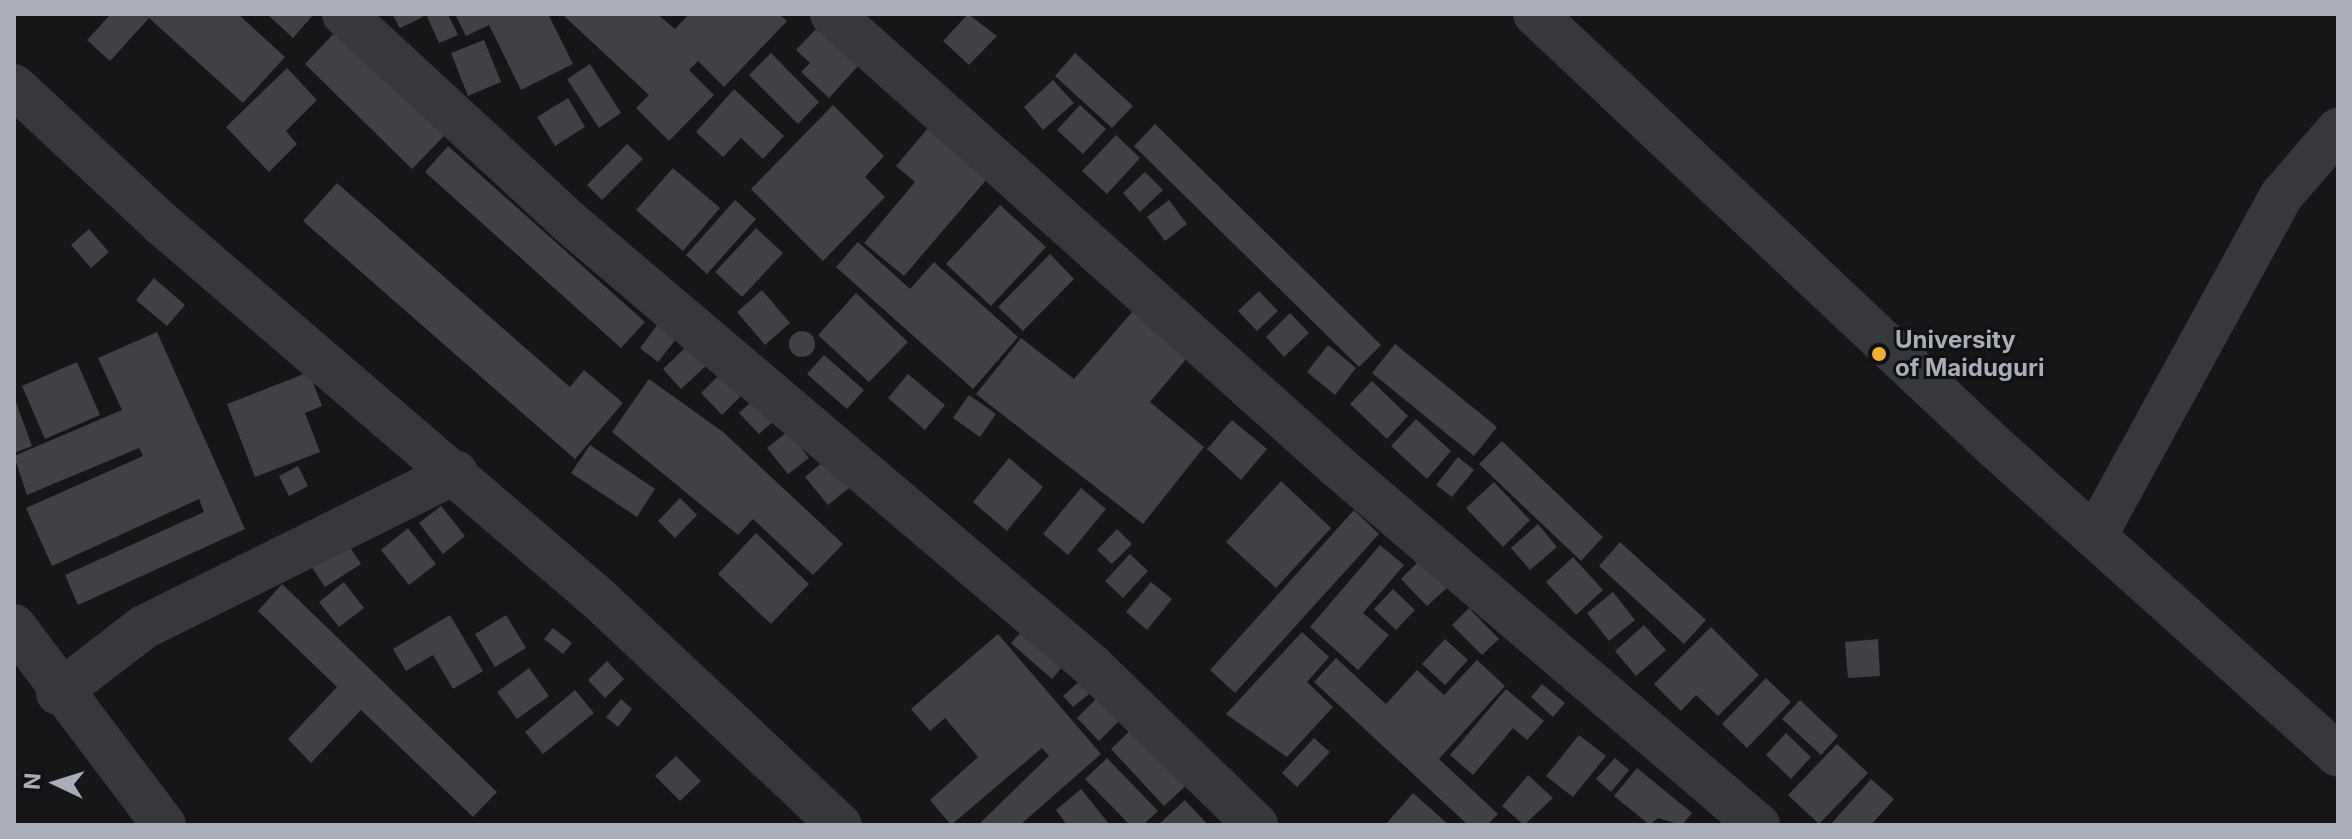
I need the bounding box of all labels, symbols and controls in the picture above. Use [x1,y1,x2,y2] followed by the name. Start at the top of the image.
[1895,326,2044,382] place label: University of Maiduguri
[1870,345,1888,363] marker: University of Maiduguri
[16,743,96,823] north arrow
[19,772,46,791] text: N

